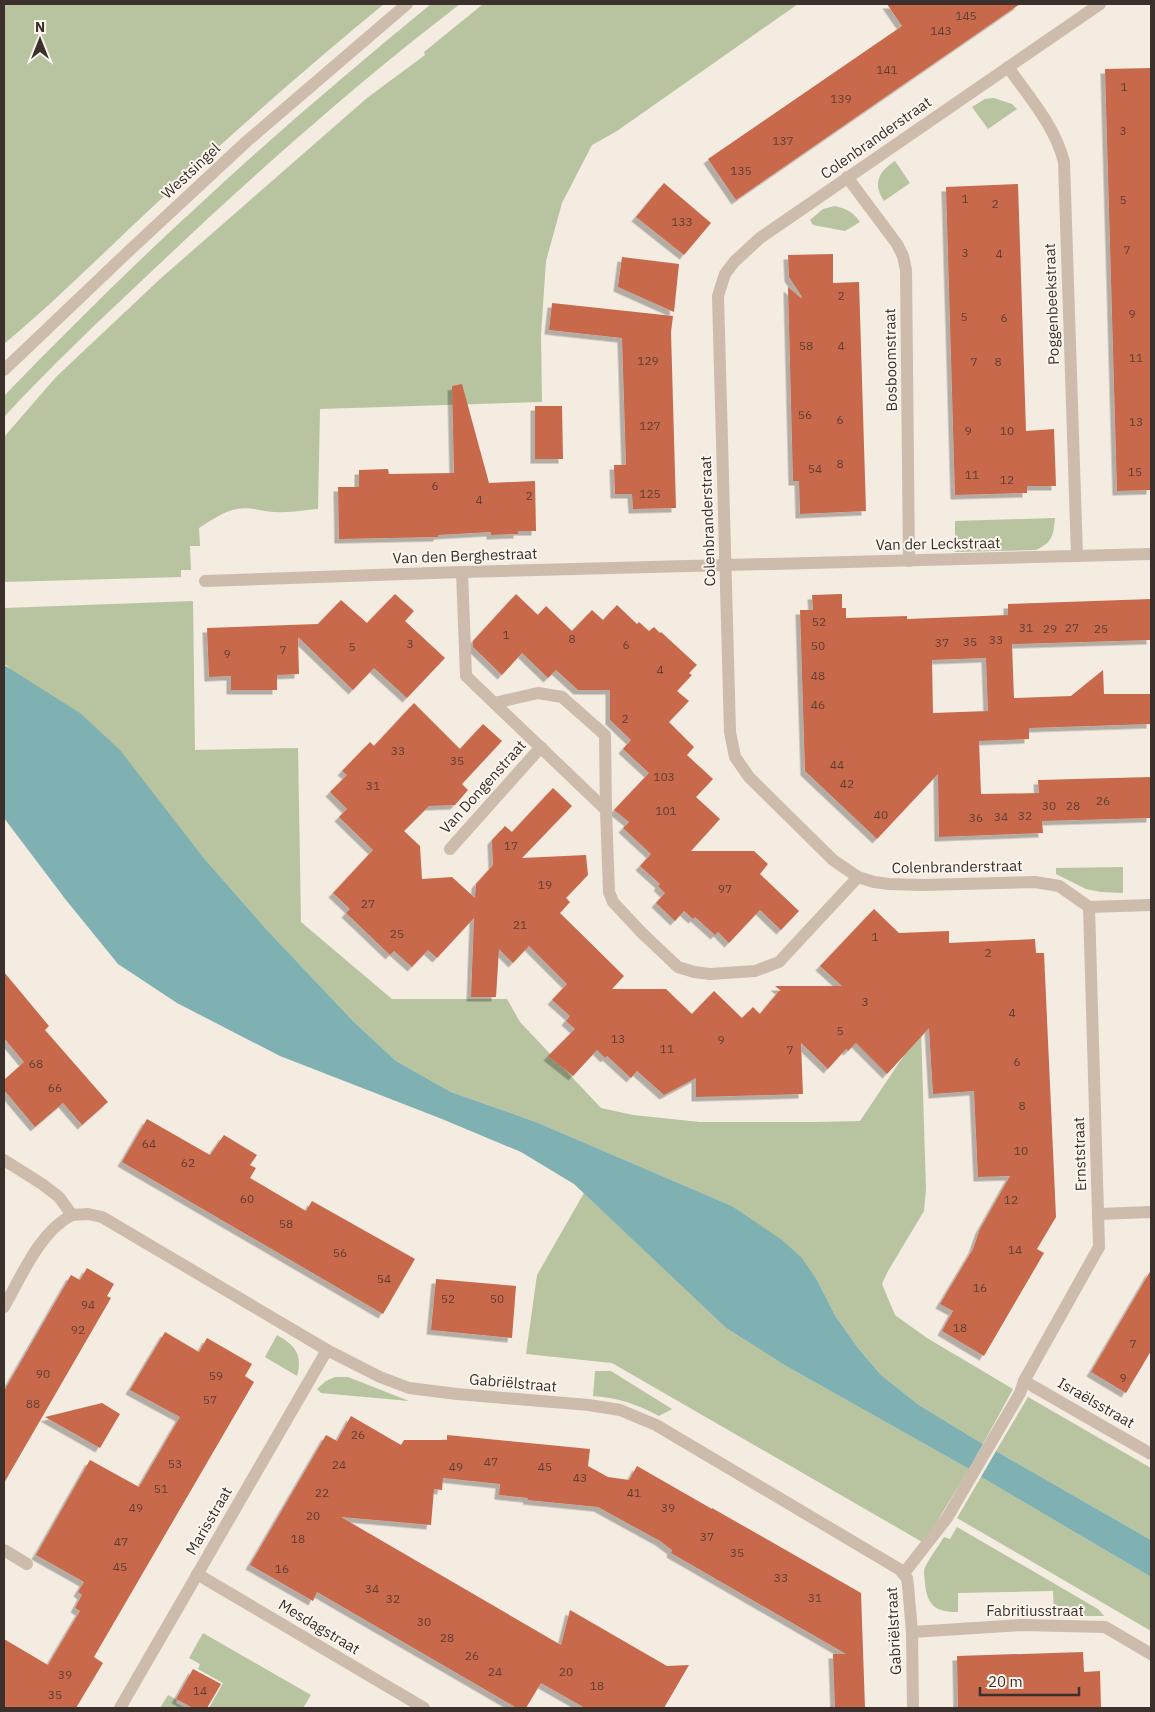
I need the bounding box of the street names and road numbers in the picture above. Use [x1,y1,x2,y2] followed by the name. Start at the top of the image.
[817,92,935,183] street label: Colenbranderstraat
[157,139,224,203] street label: Westsingel
[1040,243,1063,365] street label: Poggenbeekstraat
[880,308,901,412] street label: Bosboomstraat
[696,455,719,587] street label: Colenbranderstraat
[875,533,1001,554] street label: Van der Leckstraat
[392,543,538,568] street label: Van den Berghestraat
[436,736,530,837] street label: Van Dongenstraat
[891,856,1023,877] street label: Colenbranderstraat
[1069,1116,1090,1192] street label: Ernststraat
[468,1369,558,1396] street label: Gabriëlstraat
[1054,1373,1138,1432] street label: Israëlsstraat
[181,1483,236,1558] street label: Marisstraat
[882,1587,905,1675] street label: Gabriëlstraat
[275,1595,363,1658] street label: Mesdagstraat
[986,1601,1084,1620] street label: Fabritiusstraat

